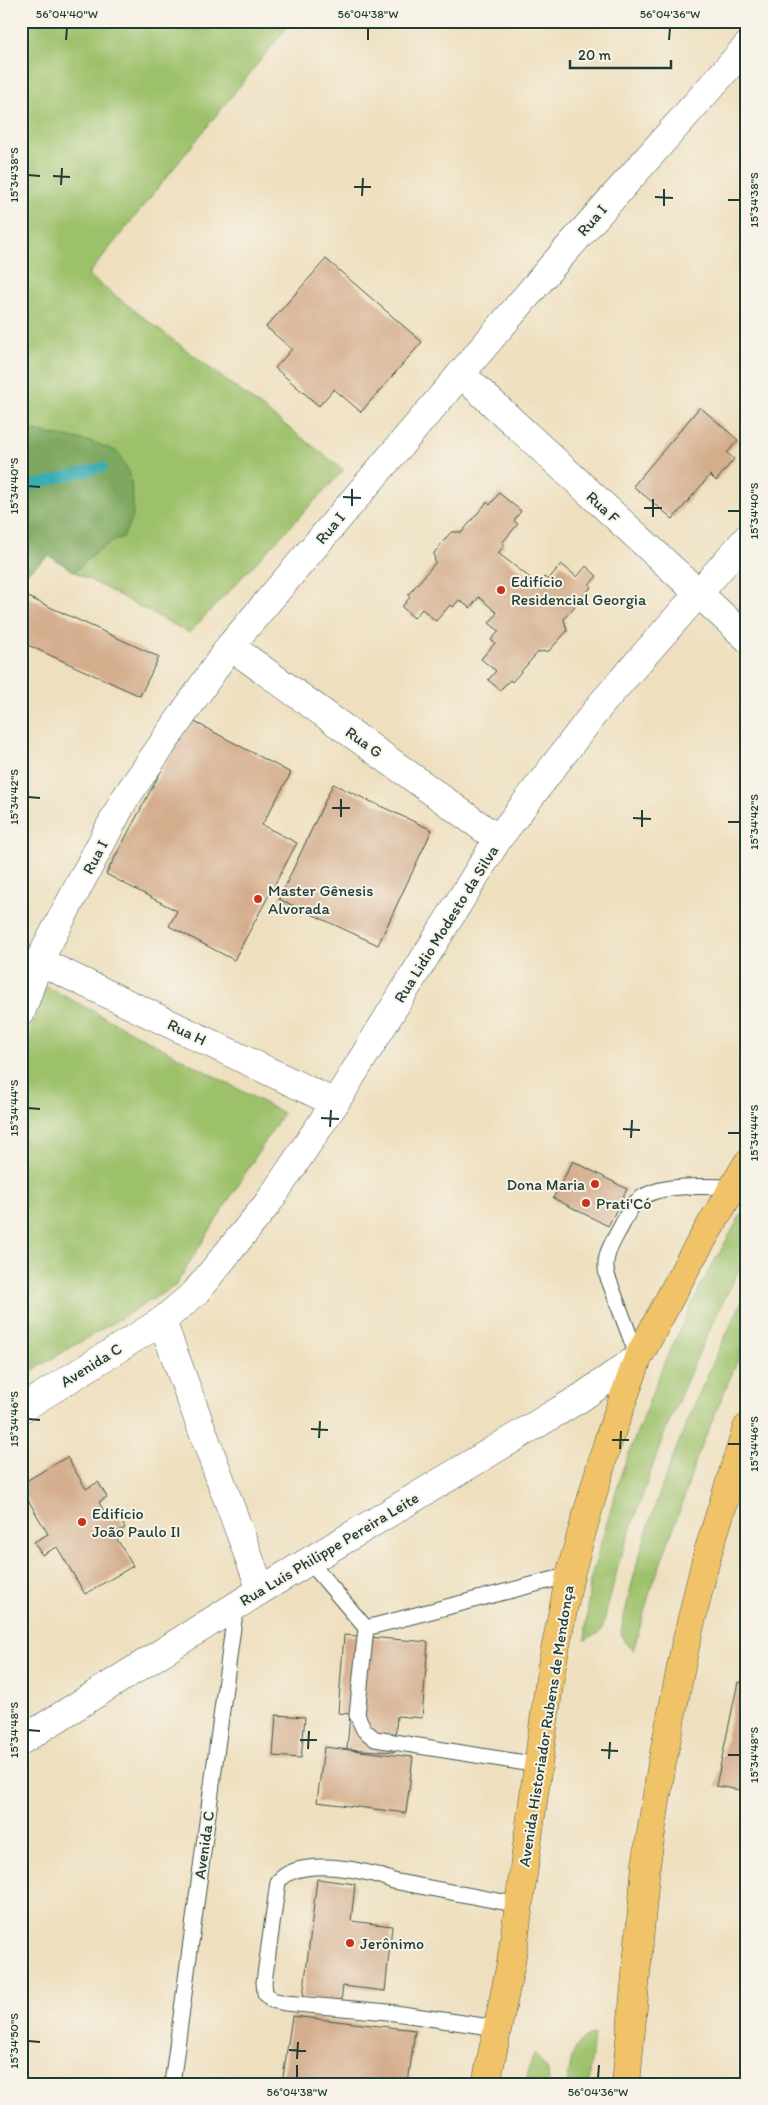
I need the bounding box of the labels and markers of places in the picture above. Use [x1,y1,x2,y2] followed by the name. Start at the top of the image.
[511,572,647,609] place label: Edifício Residencial Georgia
[495,584,507,596] marker: Edifício Residencial Georgia
[268,881,373,918] place label: Master Gênesis Alvorada
[252,893,264,905] marker: Master Gênesis Alvorada
[506,1175,585,1194] place label: Dona Maria
[589,1178,601,1190] marker: Dona Maria
[596,1194,651,1213] place label: Prati'Có
[580,1197,592,1209] marker: Prati'Có
[92,1504,180,1541] place label: Edifício João Paulo II
[76,1516,88,1528] marker: Edifício João Paulo II
[360,1934,424,1953] place label: Jerônimo
[344,1937,356,1949] marker: Jerônimo

